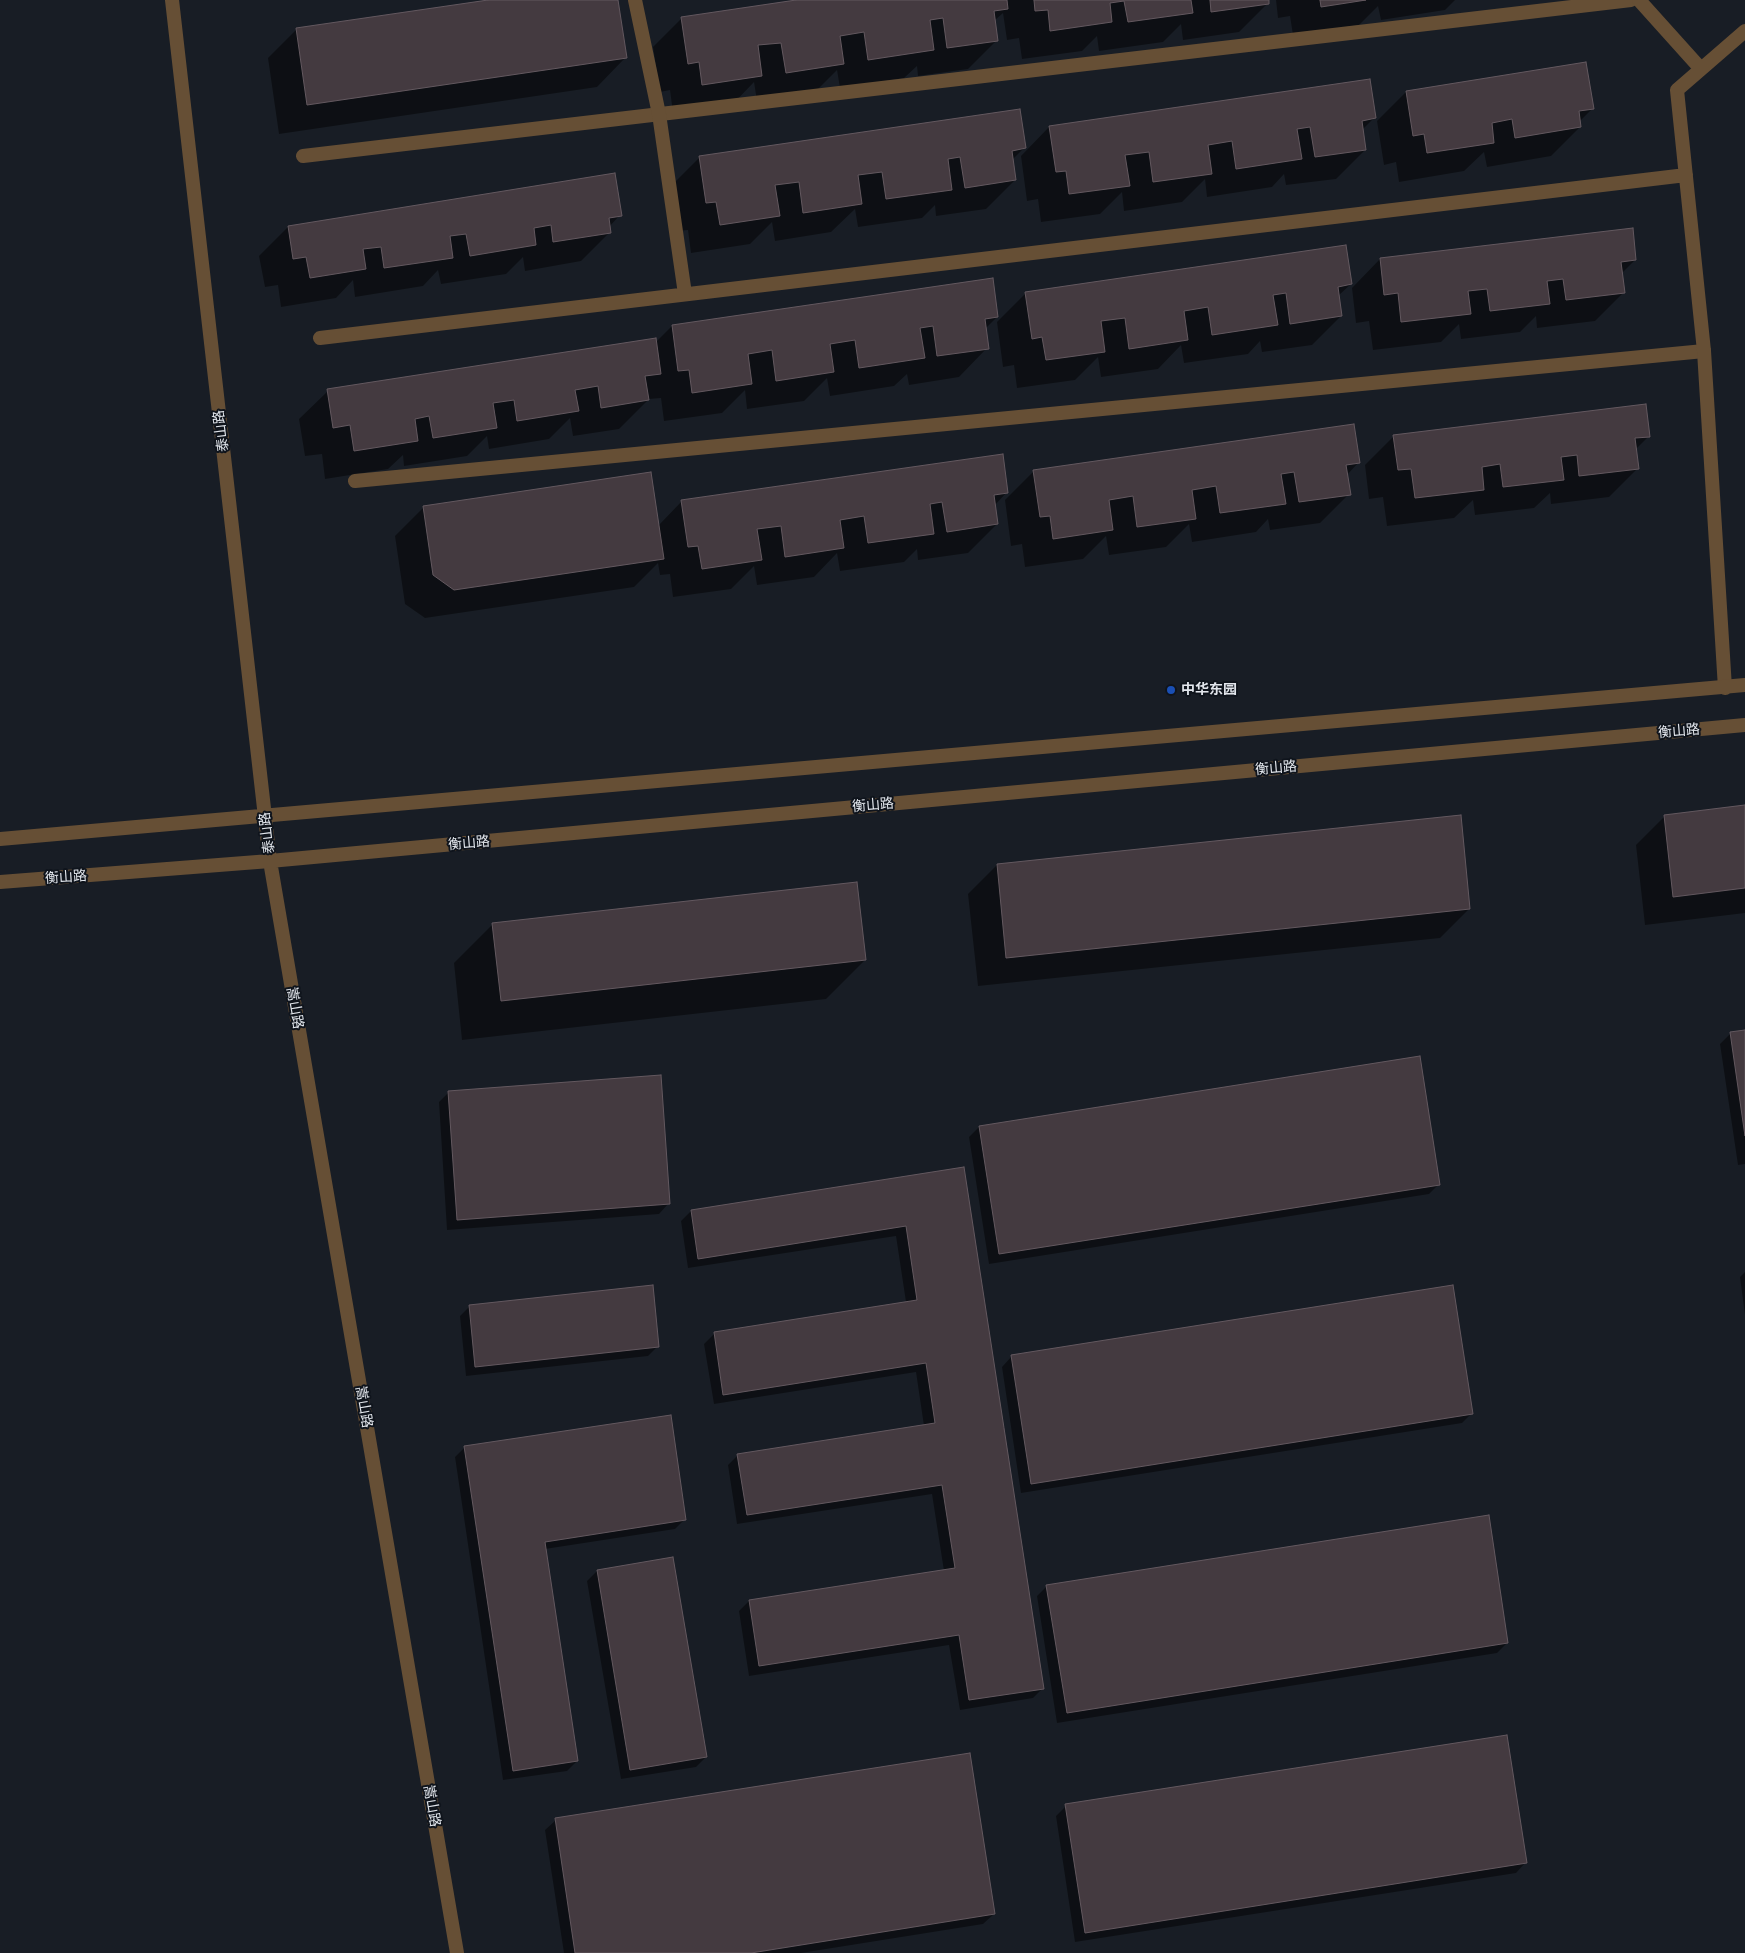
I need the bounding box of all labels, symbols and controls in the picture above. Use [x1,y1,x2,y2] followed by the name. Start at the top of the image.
[210,409,232,453] street label: 泰山路
[1181,682,1237,698] place label: 中华东园
[1165,684,1177,696] marker: 中华东园
[1657,721,1701,741] street label: 衡山路
[1254,758,1298,778] street label: 衡山路
[851,795,895,815] street label: 衡山路
[256,811,278,855] street label: 泰山路
[447,833,491,853] street label: 衡山路
[44,867,88,887] street label: 衡山路
[283,986,307,1030] street label: 嵩山路
[352,1385,376,1429] street label: 嵩山路
[420,1784,444,1828] street label: 嵩山路

